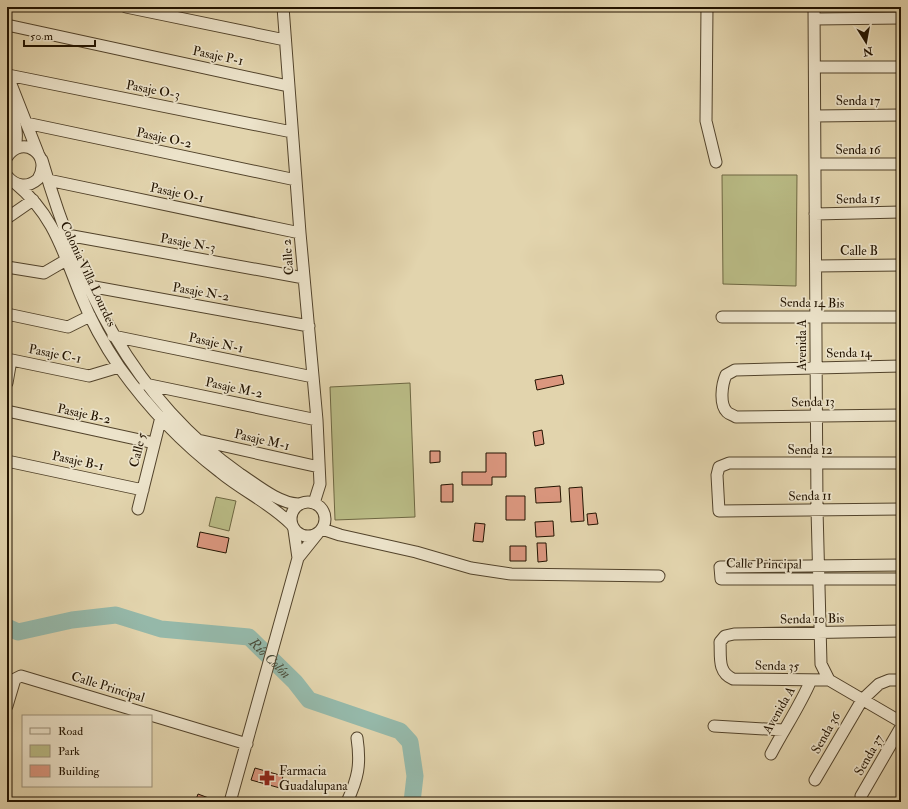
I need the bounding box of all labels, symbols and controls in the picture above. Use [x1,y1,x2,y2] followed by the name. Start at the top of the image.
[24,22,95,48] scale bar
[846,22,886,62] north arrow
[30,29,54,44] text: 50 m
[191,43,245,69] street label: Pasaje P-1
[861,44,875,59] text: N
[125,77,181,103] street label: Pasaje O-3
[836,93,880,109] street label: Senda 17
[135,124,194,152] street label: Pasaje O-2
[836,142,882,158] street label: Senda 16
[149,180,206,207] street label: Pasaje O-1
[836,191,880,207] street label: Senda 15
[57,219,120,330] street label: Colonia Villa Lourdes
[159,230,217,256] street label: Pasaje N-3
[278,238,298,276] street label: Calle 2
[840,243,878,259] street label: Calle B
[171,279,231,305] street label: Pasaje N-2
[780,294,845,312] street label: Senda 14 Bis
[794,318,810,372] street label: Avenida A
[187,329,245,357] street label: Pasaje N-1
[27,341,83,367] street label: Pasaje C-1
[826,345,873,361] street label: Senda 14
[204,374,265,402] street label: Pasaje M-2
[791,394,835,410] street label: Senda 13
[56,401,113,428] street label: Pasaje B-2
[233,426,292,454] street label: Pasaje M-1
[126,431,150,469] street label: Calle 5
[787,442,833,458] street label: Senda 12
[51,448,106,474] street label: Pasaje B-1
[788,488,832,504] street label: Senda 11
[726,555,803,574] street label: Calle Principal
[780,610,845,628] street label: Senda 10 Bis
[245,633,295,682] water label: Río Colón
[755,658,800,674] street label: Senda 35
[69,668,147,707] street label: Calle Principal
[759,683,799,737] street label: Avenida A
[808,708,845,757] street label: Senda 36
[22,715,152,787] legend
[58,724,83,739] text: Road
[851,732,887,778] street label: Senda 37
[58,744,80,759] text: Park
[279,763,348,795] place label: Farmacia Guadalupana
[58,764,101,779] text: Building
[258,769,276,787] pharmacy icon: Farmacia Guadalupana

